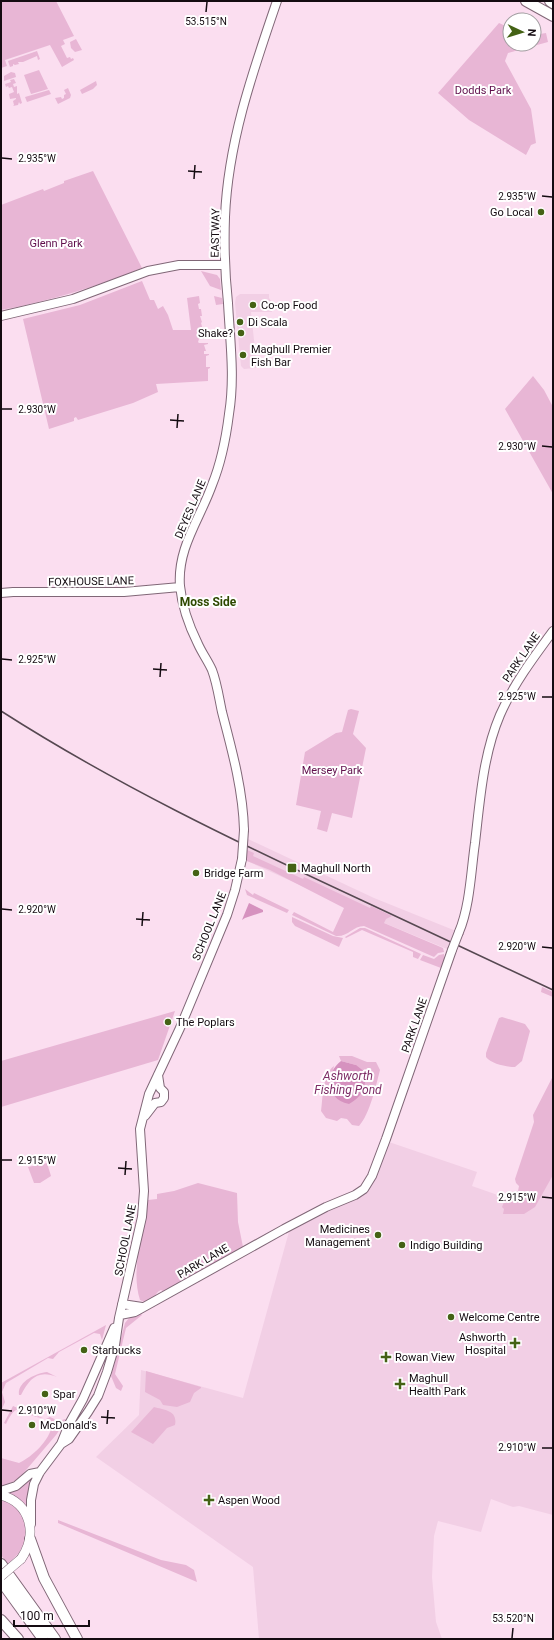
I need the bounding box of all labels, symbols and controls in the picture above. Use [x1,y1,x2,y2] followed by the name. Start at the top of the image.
[502,12,542,52] north arrow
[185,16,227,27] text: 53.515°N
[525,28,538,37] text: N
[455,84,512,97] park label: Dodds Park
[18,153,56,164] text: 2.935°W
[498,191,536,202] text: 2.935°W
[490,206,533,219] place label: Go Local
[536,207,546,217] marker: Go Local
[209,208,222,258] street label: EASTWAY
[29,237,83,250] park label: Glenn Park
[261,299,317,312] place label: Co-op Food
[248,300,258,310] marker: Co-op Food
[248,316,288,329] place label: Di Scala
[235,317,245,327] marker: Di Scala
[198,327,233,340] place label: Shake?
[236,328,246,338] marker: Shake?
[251,343,332,369] place label: Maghull Premier Fish Bar
[238,350,248,360] marker: Maghull Premier Fish Bar
[18,404,56,415] text: 2.930°W
[498,441,536,452] text: 2.930°W
[172,478,209,541] street label: DEYES LANE
[48,574,134,589] street label: FOXHOUSE LANE
[180,595,237,609] district label: Moss Side
[500,630,543,685] street label: PARK LANE
[18,654,56,665] text: 2.925°W
[498,691,536,702] text: 2.925°W
[302,764,363,777] park label: Mersey Park
[286,862,298,874] marker: Maghull North
[301,862,371,875] place label: Maghull North
[204,867,263,880] place label: Bridge Farm
[191,868,201,878] marker: Bridge Farm
[190,890,229,962] street label: SCHOOL LANE
[18,904,56,915] text: 2.920°W
[498,941,536,952] text: 2.920°W
[399,996,430,1054] street label: PARK LANE
[176,1016,235,1029] place label: The Poplars
[163,1017,173,1027] marker: The Poplars
[314,1069,382,1097] water label: Ashworth Fishing Pond
[18,1155,56,1166] text: 2.915°W
[498,1192,536,1203] text: 2.915°W
[112,1203,139,1277] street label: SCHOOL LANE
[305,1223,370,1249] place label: Medicines Management
[373,1230,383,1240] marker: Medicines Management
[410,1239,483,1252] place label: Indigo Building
[397,1240,407,1250] marker: Indigo Building
[175,1242,231,1281] street label: PARK LANE
[459,1311,540,1324] place label: Welcome Centre
[446,1312,456,1322] marker: Welcome Centre
[459,1331,506,1357] place label: Ashworth Hospital
[509,1337,521,1349] marker: Ashworth Hospital
[92,1344,141,1357] place label: Starbucks
[79,1345,89,1355] marker: Starbucks
[380,1351,392,1363] marker: Rowan View
[395,1351,456,1364] place label: Rowan View
[409,1372,466,1398] place label: Maghull Health Park
[394,1378,406,1390] marker: Maghull Health Park
[53,1388,76,1401] place label: Spar
[40,1389,50,1399] marker: Spar
[18,1405,56,1416] text: 2.910°W
[40,1419,97,1432] place label: McDonald's
[27,1420,37,1430] marker: McDonald's
[498,1442,536,1453] text: 2.910°W
[203,1494,215,1506] marker: Aspen Wood
[218,1494,280,1507] place label: Aspen Wood
[14,1602,89,1628] scale bar
[20,1609,54,1623] text: 100 m
[492,1613,534,1624] text: 53.520°N

